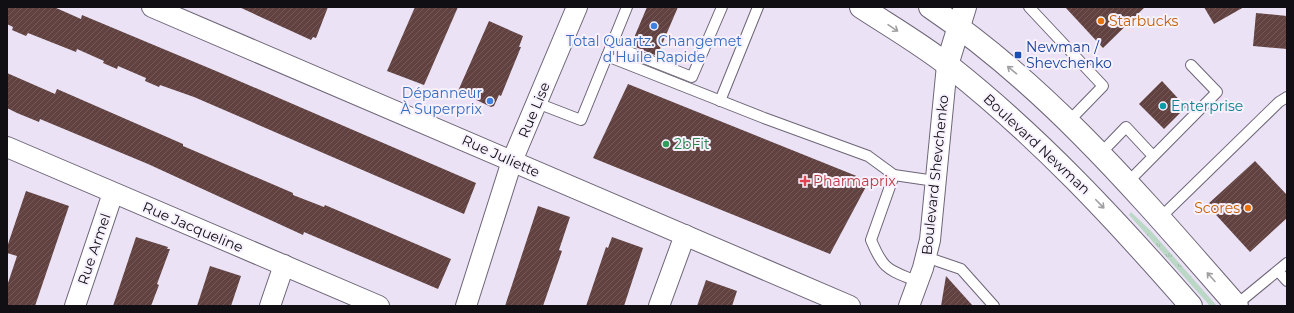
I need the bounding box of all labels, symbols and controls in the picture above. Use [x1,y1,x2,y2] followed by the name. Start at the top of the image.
[1109,12,1179,30] place label: Starbucks
[1096,16,1106,26] marker: Starbucks
[649,21,659,31] marker: Total Quartz. Changemet d'Huile Rapide
[888,24,899,32] one-way arrow
[566,32,742,66] place label: Total Quartz. Changemet d'Huile Rapide
[1026,38,1112,72] place label: Newman / Shevchenko
[1013,50,1023,60] marker: Newman / Shevchenko
[1007,66,1018,75] one-way arrow
[514,79,554,141] street label: Rue Lise
[401,84,483,118] place label: Dépanneur À Superprix
[980,90,1094,198] street label: Boulevard Newman
[918,94,952,256] street label: Boulevard Shevchenko
[485,96,495,106] marker: Dépanneur À Superprix
[1171,97,1243,115] place label: Enterprise
[1158,101,1168,111] marker: Enterprise
[459,131,543,181] street label: Rue Juliette
[674,135,710,153] place label: 2bFit
[661,139,671,149] marker: 2bFit
[813,172,896,190] place label: Pharmaprix
[800,176,810,186] marker: Pharmaprix
[140,198,246,256] street label: Rue Jacqueline
[1095,199,1105,209] one-way arrow
[1194,199,1240,217] place label: Scores
[1243,203,1253,213] marker: Scores
[73,211,115,287] street label: Rue Armel
[1207,272,1216,282] one-way arrow

